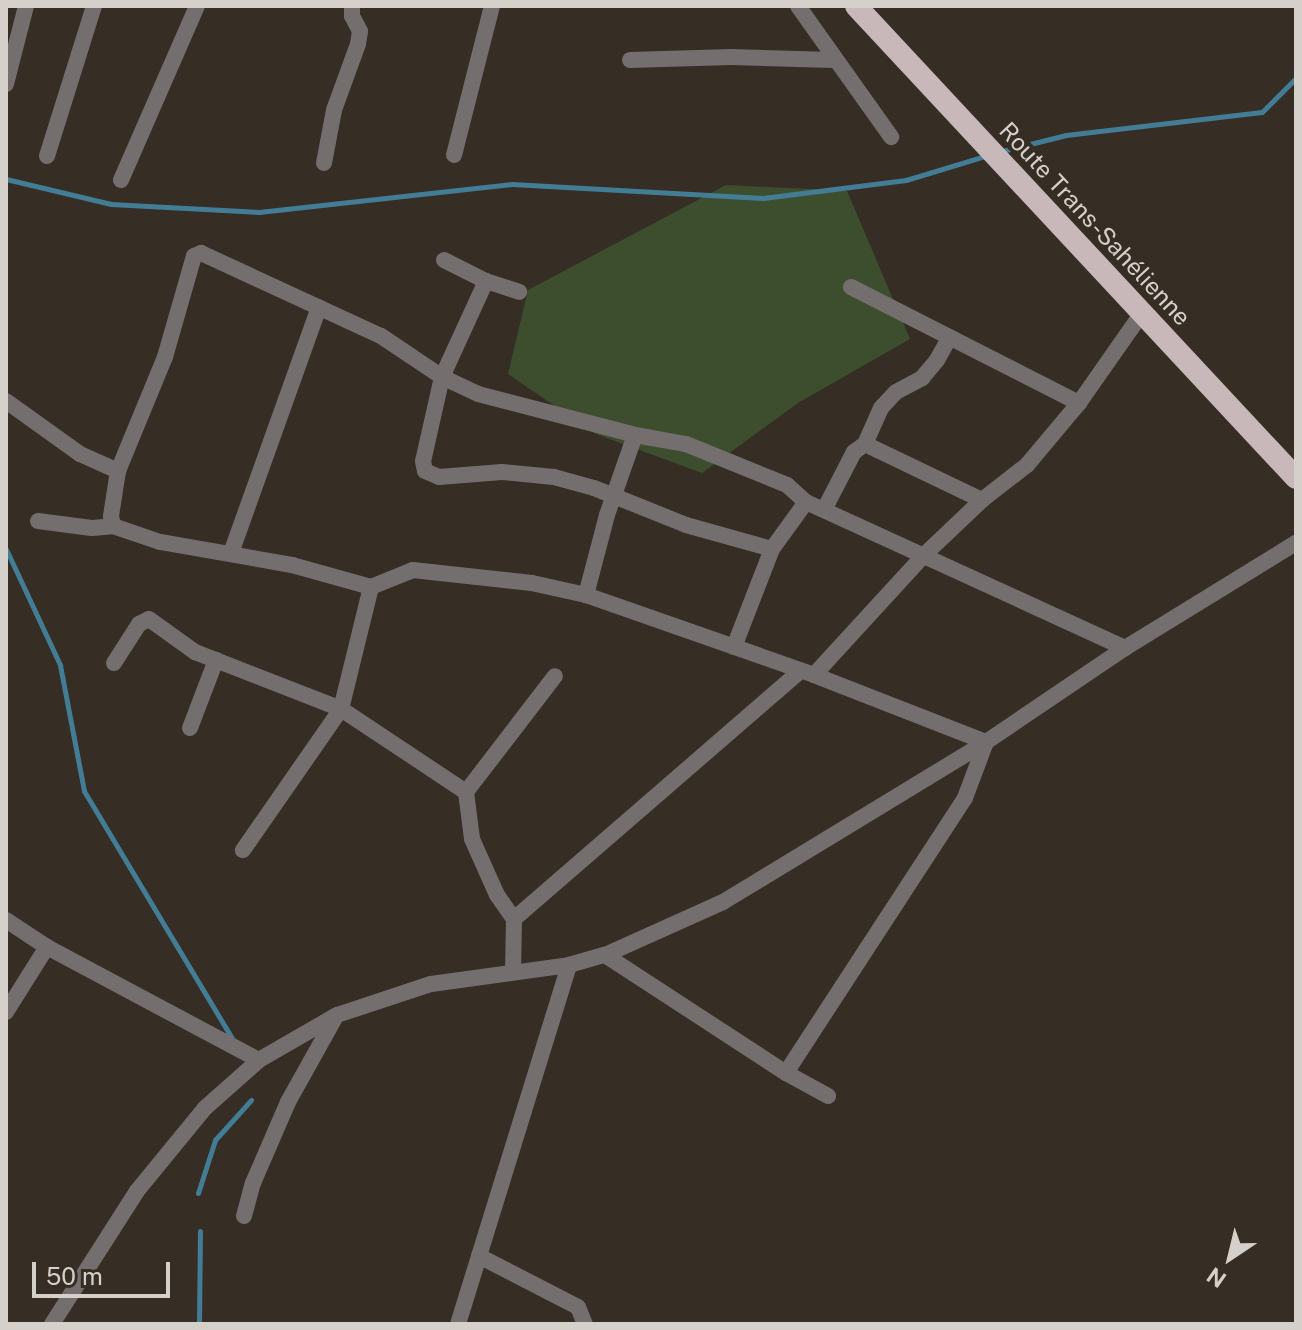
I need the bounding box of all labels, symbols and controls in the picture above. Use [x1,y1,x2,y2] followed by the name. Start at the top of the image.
[993,116,1197,332] street label: Route Trans-Sahélienne
[1190,1218,1270,1298] north arrow
[36,1246,174,1296] scale bar
[46,1262,103,1290] text: 50 m
[1202,1262,1231,1293] text: N

